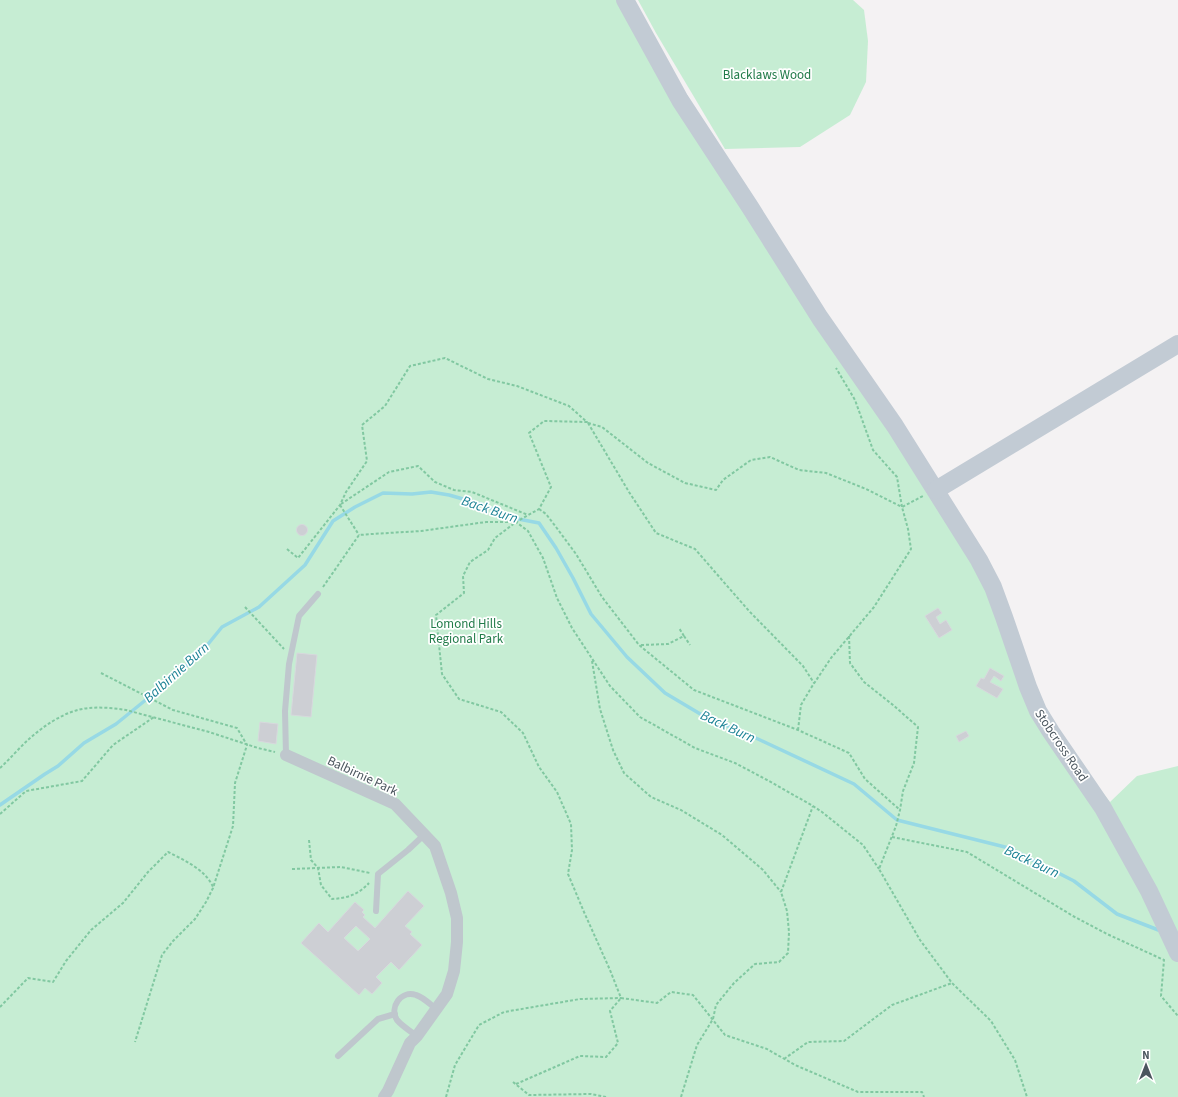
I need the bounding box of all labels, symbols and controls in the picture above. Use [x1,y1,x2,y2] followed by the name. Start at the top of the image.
[723,66,811,84] park label: Blacklaws Wood
[459,491,521,529] water label: Back Burn
[429,615,504,648] park label: Lomond Hills Regional Park
[139,638,214,708] water label: Balbirnie Burn
[697,705,758,748] water label: Back Burn
[1030,706,1092,785] street label: Stobcross Road
[324,752,401,800] street label: Balbirnie Park
[1001,840,1062,883] water label: Back Burn
[1126,1045,1166,1085] north arrow
[1142,1048,1150,1063] text: N

